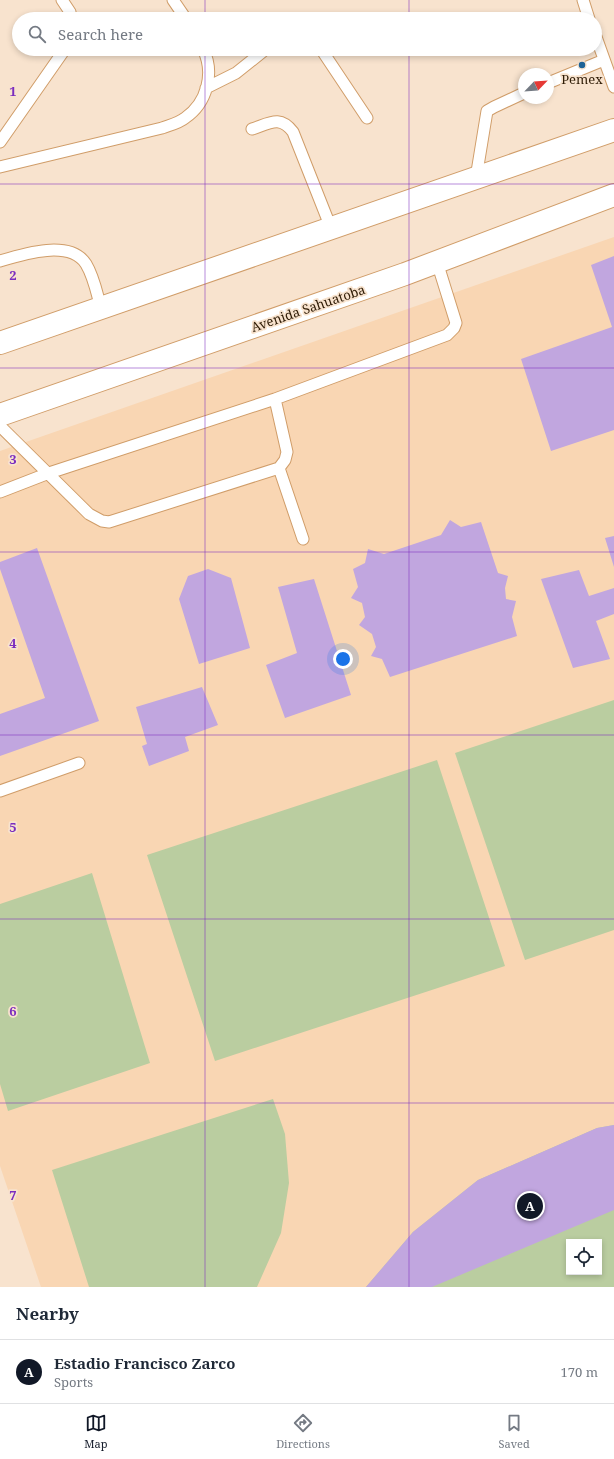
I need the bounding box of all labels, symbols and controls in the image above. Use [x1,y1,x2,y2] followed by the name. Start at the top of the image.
[12,12,602,56] search box
[26,23,48,45] icon: search
[58,24,143,44] text: Search here
[577,60,587,70] marker: Pemex
[518,68,554,104] north arrow
[561,70,603,88] place label: Pemex
[9,82,17,100] text: 1
[9,266,17,284] text: 2
[248,280,368,336] street label: Avenida Sahuatoba
[9,450,17,468] text: 3
[9,634,17,652] text: 4
[333,649,353,669] your location
[9,818,17,836] text: 5
[9,1002,17,1020] text: 6
[9,1186,17,1204] text: 7
[517,1191,543,1221] pin: A
[566,1239,602,1275] map controls
[566,1239,602,1275] button: locate
[16,1302,79,1325] text: Nearby
[54,1353,235,1373] text: Estadio Francisco Zarco
[24,1363,34,1381] text: A
[561,1363,598,1381] text: 170 m
[54,1373,93,1391] text: Sports
[84,1412,108,1451] tab: Map
[276,1412,330,1451] tab: Directions
[499,1412,530,1451] tab: Saved

